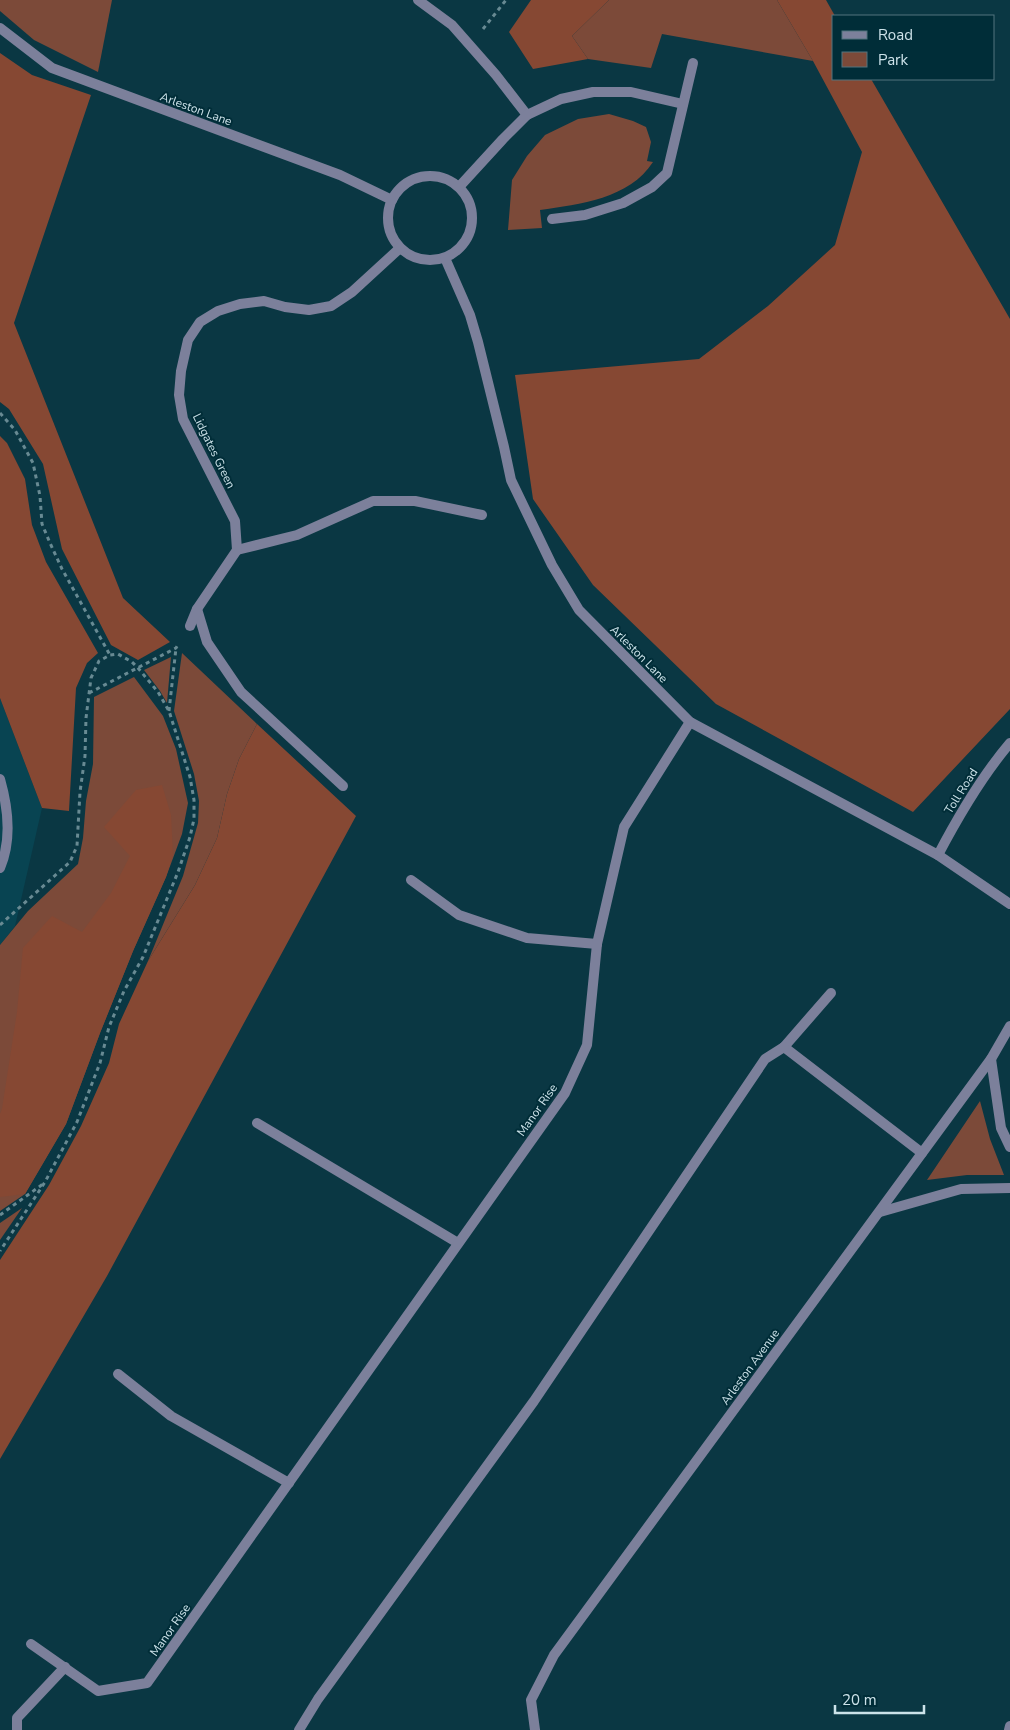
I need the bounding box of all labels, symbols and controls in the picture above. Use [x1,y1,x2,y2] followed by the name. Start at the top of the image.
[832,15,995,80] legend
[878,25,913,45] text: Road
[878,50,908,70] text: Park
[158,89,234,129] street label: Arleston Lane
[189,411,239,491] street label: Lidgates Green
[607,622,671,686] street label: Arleston Lane
[941,765,981,817] street label: Toll Road
[513,1081,561,1139] street label: Manor Rise
[717,1326,783,1408] street label: Arleston Avenue
[146,1601,194,1659] street label: Manor Rise
[835,1682,924,1714] scale bar
[842,1690,877,1710] text: 20 m

